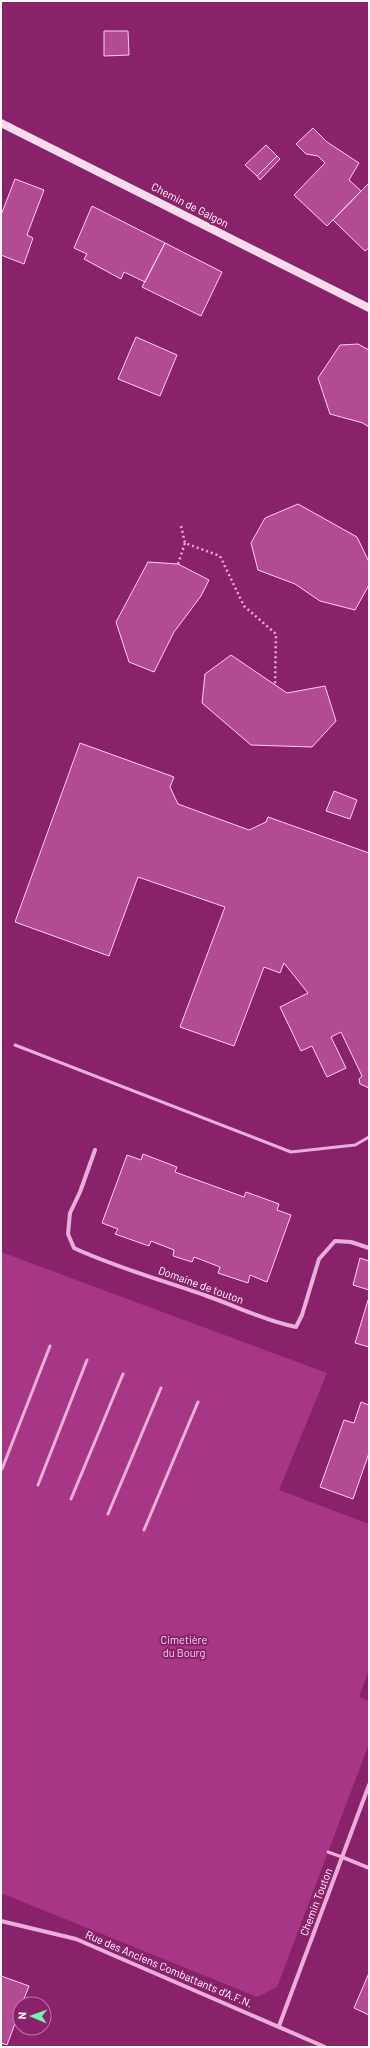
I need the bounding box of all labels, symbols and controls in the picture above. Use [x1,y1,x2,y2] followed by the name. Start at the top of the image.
[149,179,231,230] street label: Chemin de Galgon
[157,1263,246,1306] street label: Domaine de touton
[161,1633,208,1659] park label: Cimetière du Bourg
[297,1866,334,1938] street label: Chemin Touton
[84,1927,255,2010] street label: Rue des Anciens Combattants d'A.F.N.
[12,1996,52,2036] north arrow
[15,2012,28,2020] text: N

